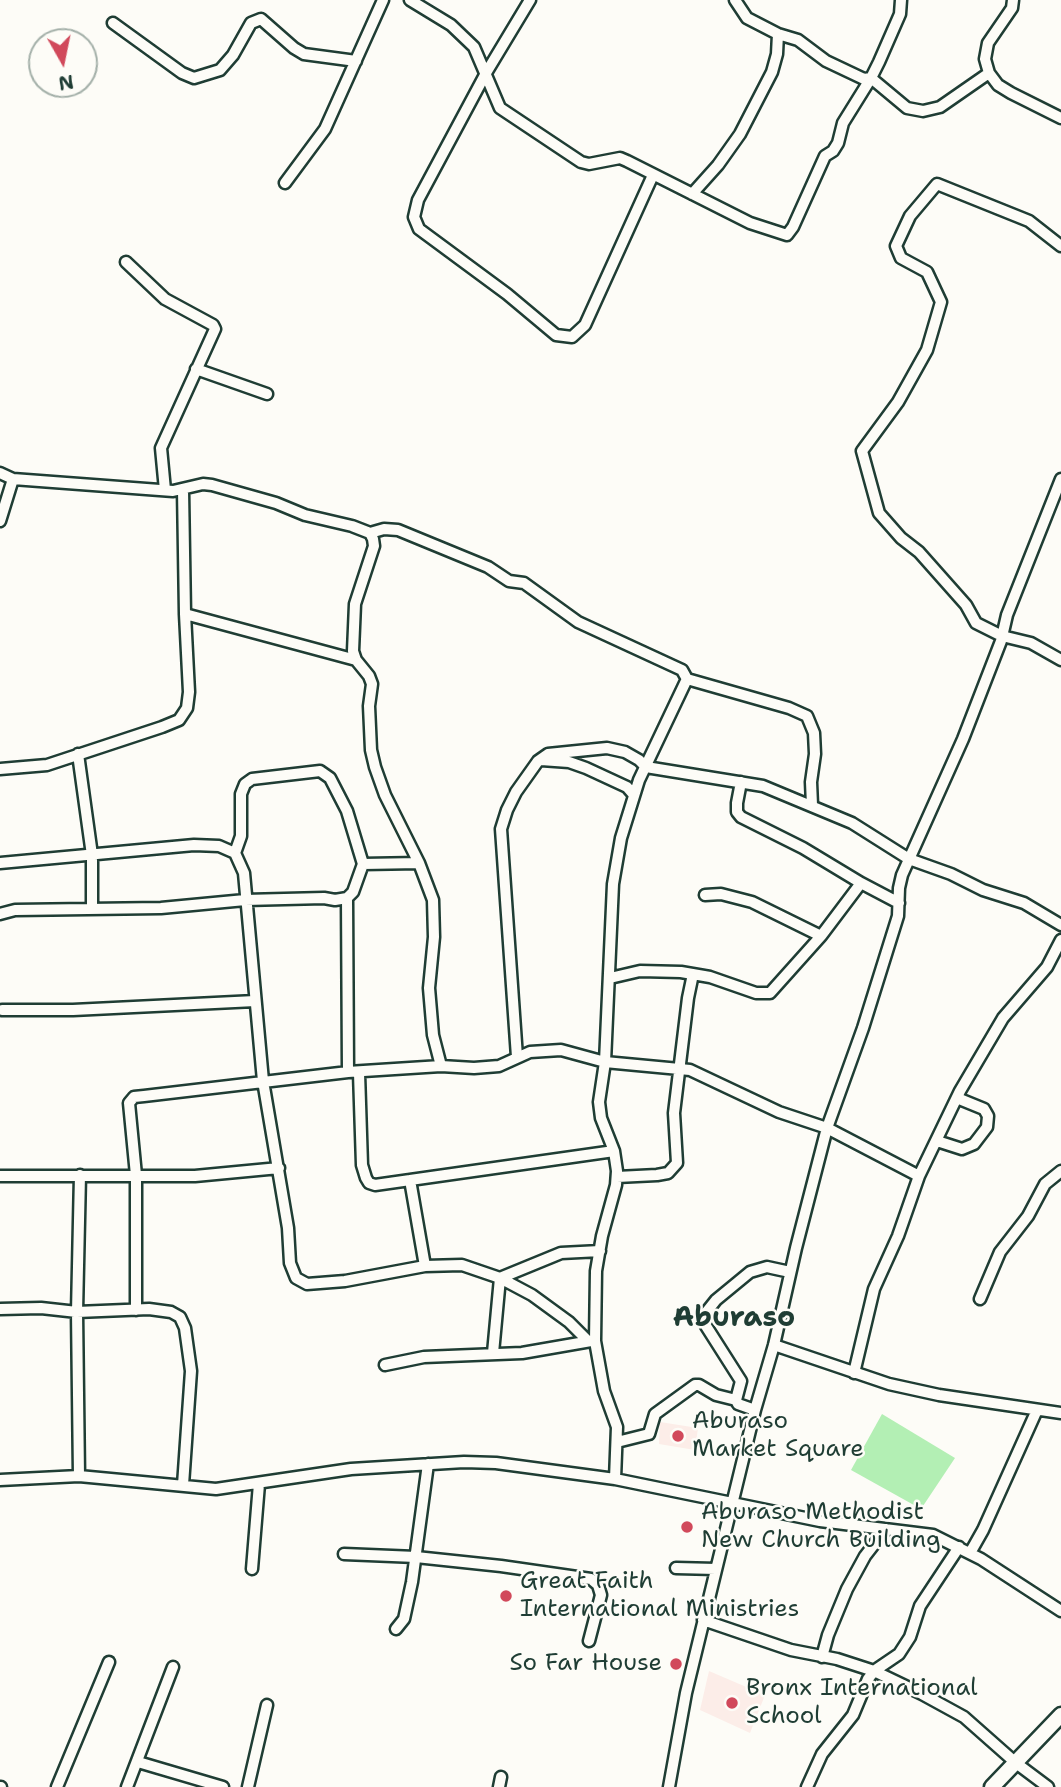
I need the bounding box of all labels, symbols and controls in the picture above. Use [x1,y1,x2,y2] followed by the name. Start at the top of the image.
[28,28,98,98] north arrow
[57,69,75,96] text: N
[673,1302,795,1336] district label: Aburaso
[692,1408,864,1464] place label: Aburaso Market Square
[670,1428,686,1444] marker: Aburaso Market Square
[701,1499,941,1555] place label: Aburaso Methodist New Church Building
[679,1519,695,1535] marker: Aburaso Methodist New Church Building
[520,1568,799,1624] place label: Great Faith International Ministries
[498,1588,514,1604] marker: Great Faith International Ministries
[509,1650,662,1678] place label: So Far House
[668,1656,684,1672] marker: So Far House
[746,1675,978,1731] place label: Bronx International School
[724,1695,740,1711] marker: Bronx International School

